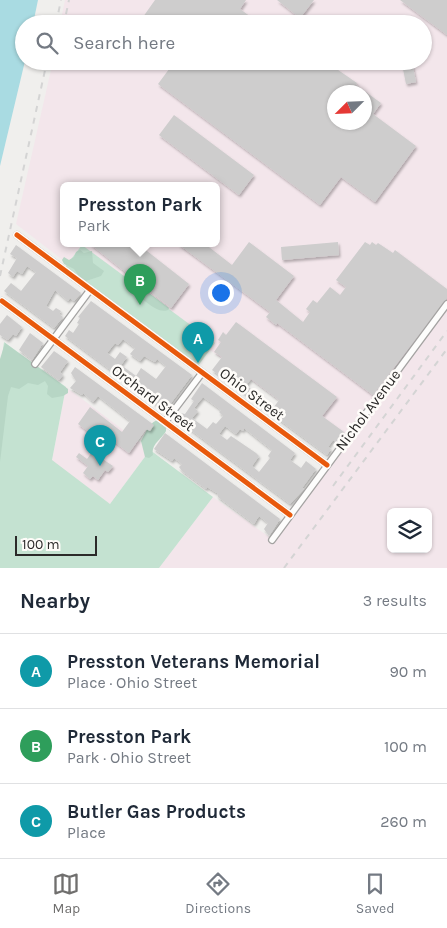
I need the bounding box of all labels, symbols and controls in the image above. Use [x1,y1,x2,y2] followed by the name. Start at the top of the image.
[15,15,432,70] search box
[33,29,61,57] icon: search
[73,32,175,54] text: Search here
[327,85,372,130] north arrow
[60,182,220,247] popup
[78,194,202,216] text: Presston Park
[78,216,110,235] text: Park
[124,264,156,305] pin: B
[208,280,234,306] your location
[182,322,214,363] pin: A
[108,361,198,435] street label: Orchard Street
[216,364,288,424] street label: Ohio Street
[332,366,404,454] street label: Nichol Avenue
[84,425,116,466] pin: C
[387,508,432,553] map controls
[387,508,432,553] button: layers
[15,533,98,556] scale bar
[22,536,60,553] text: 100 m
[20,589,90,613] text: Nearby
[363,591,427,610] text: 3 results
[67,651,320,673] text: Presston Veterans Memorial
[31,662,41,681] text: A
[389,662,427,681] text: 90 m
[67,673,197,692] text: Place · Ohio Street
[67,726,191,748] text: Presston Park
[31,737,41,756] text: B
[384,737,427,756] text: 100 m
[67,748,191,767] text: Park · Ohio Street
[67,801,246,823] text: Butler Gas Products
[31,812,41,831] text: C
[380,812,427,831] text: 260 m
[67,823,106,842] text: Place
[52,870,80,917] tab: Map
[185,870,251,917] tab: Directions
[356,870,395,917] tab: Saved

